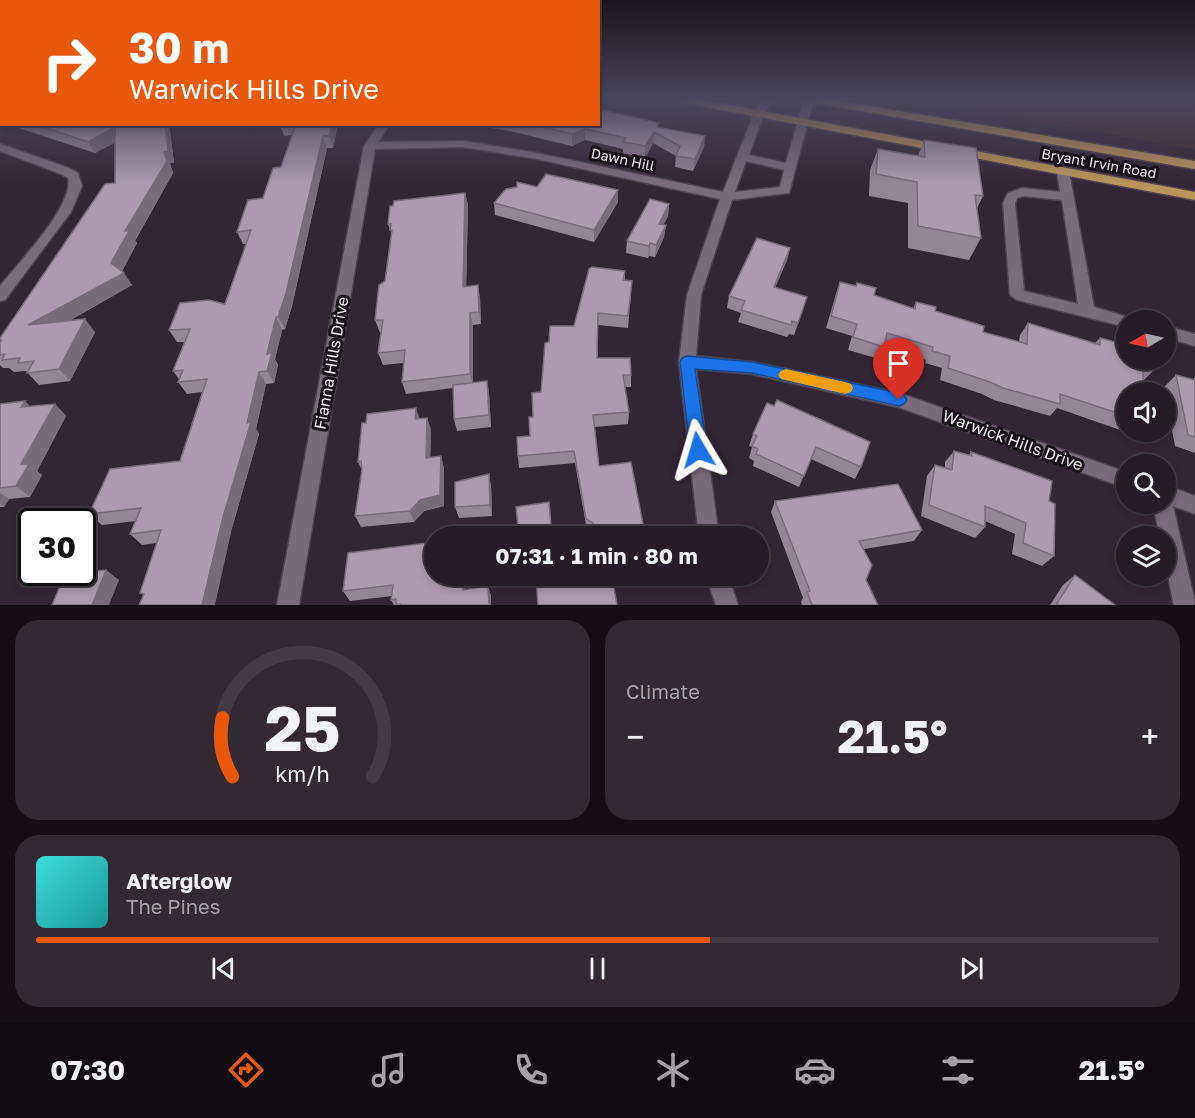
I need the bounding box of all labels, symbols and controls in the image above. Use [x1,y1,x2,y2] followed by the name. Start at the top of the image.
[129,22,229,72] text: 30 m
[30,24,108,102] icon: right
[129,73,379,105] text: Warwick Hills Drive
[590,144,656,174] street label: Dawn Hill
[1040,145,1158,181] street label: Bryant Irvin Road
[309,295,353,431] street label: Fianna Hills Drive
[1116,310,1176,370] north arrow
[1116,310,1176,586] map controls
[873,338,924,400] pin
[882,347,915,380] icon: arrive
[1116,382,1176,442] button: sound
[940,405,1086,475] street label: Warwick Hills Drive
[666,418,730,482] position arrow
[1116,454,1176,514] button: search
[18,508,96,586] speed limit sign: 30
[1116,526,1176,586] button: layers
[495,542,698,569] text: 07:31 · 1 min · 80 m
[626,679,700,703] text: Climate
[264,690,341,765] text: 25
[837,709,948,763] text: 21.5°
[626,717,644,756] text: −
[1141,717,1159,756] text: +
[275,761,330,787] text: km/h
[126,867,232,894] text: Afterglow
[126,894,220,918] text: The Pines
[207,952,240,985] icon: previous
[581,952,614,985] icon: pause
[955,952,988,985] icon: next
[225,1049,267,1091] icon: directions
[368,1049,410,1091] icon: music
[510,1049,552,1091] icon: phone
[652,1049,694,1091] icon: climate
[794,1049,836,1091] icon: car
[937,1049,979,1091] icon: filters
[50,1054,125,1086] text: 07:30
[1079,1054,1145,1086] text: 21.5°

